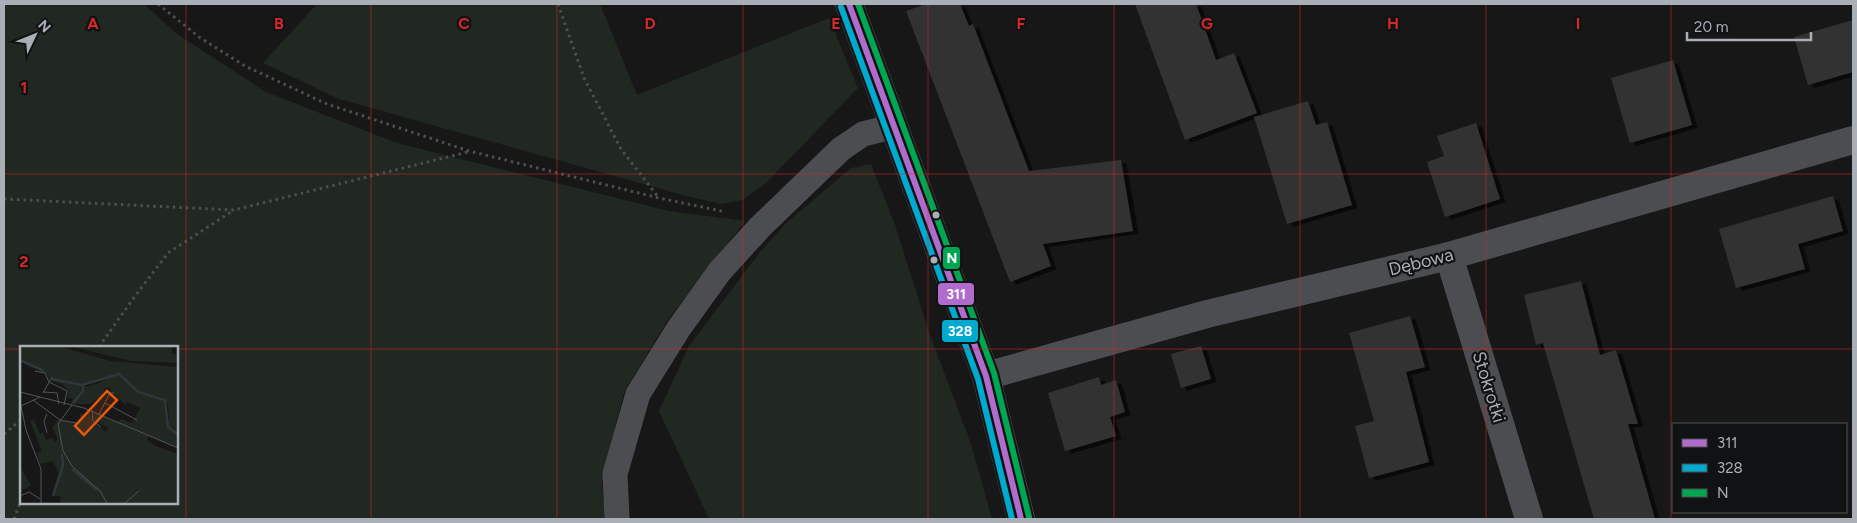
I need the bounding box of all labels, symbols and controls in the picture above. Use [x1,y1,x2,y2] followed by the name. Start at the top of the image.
[10,10,60,60] north arrow
[1687,10,1811,42] scale bar
[87,14,99,33] text: A
[274,14,284,33] text: B
[458,14,470,33] text: C
[644,14,656,33] text: D
[831,14,841,33] text: E
[1017,14,1026,33] text: F
[1201,14,1213,33] text: G
[1387,14,1399,33] text: H
[1576,14,1580,33] text: I
[34,17,54,36] text: N
[1694,18,1728,36] text: 20 m
[21,78,27,97] text: 1
[931,210,941,220] unlabelled marker
[1386,243,1456,281] street label: Dębowa
[942,246,961,270] line badge: N
[947,250,957,267] text: N
[19,252,29,271] text: 2
[929,255,939,265] unlabelled marker
[937,282,975,306] line badge: 311
[946,286,966,303] text: 311
[941,319,979,343] line badge: 328
[948,323,972,340] text: 328
[20,346,178,503] inset map
[1468,349,1510,425] street label: Stokrotki
[1672,423,1847,513] legend
[1717,434,1738,452] text: 311
[1717,459,1743,477] text: 328
[1717,484,1729,502] text: N

